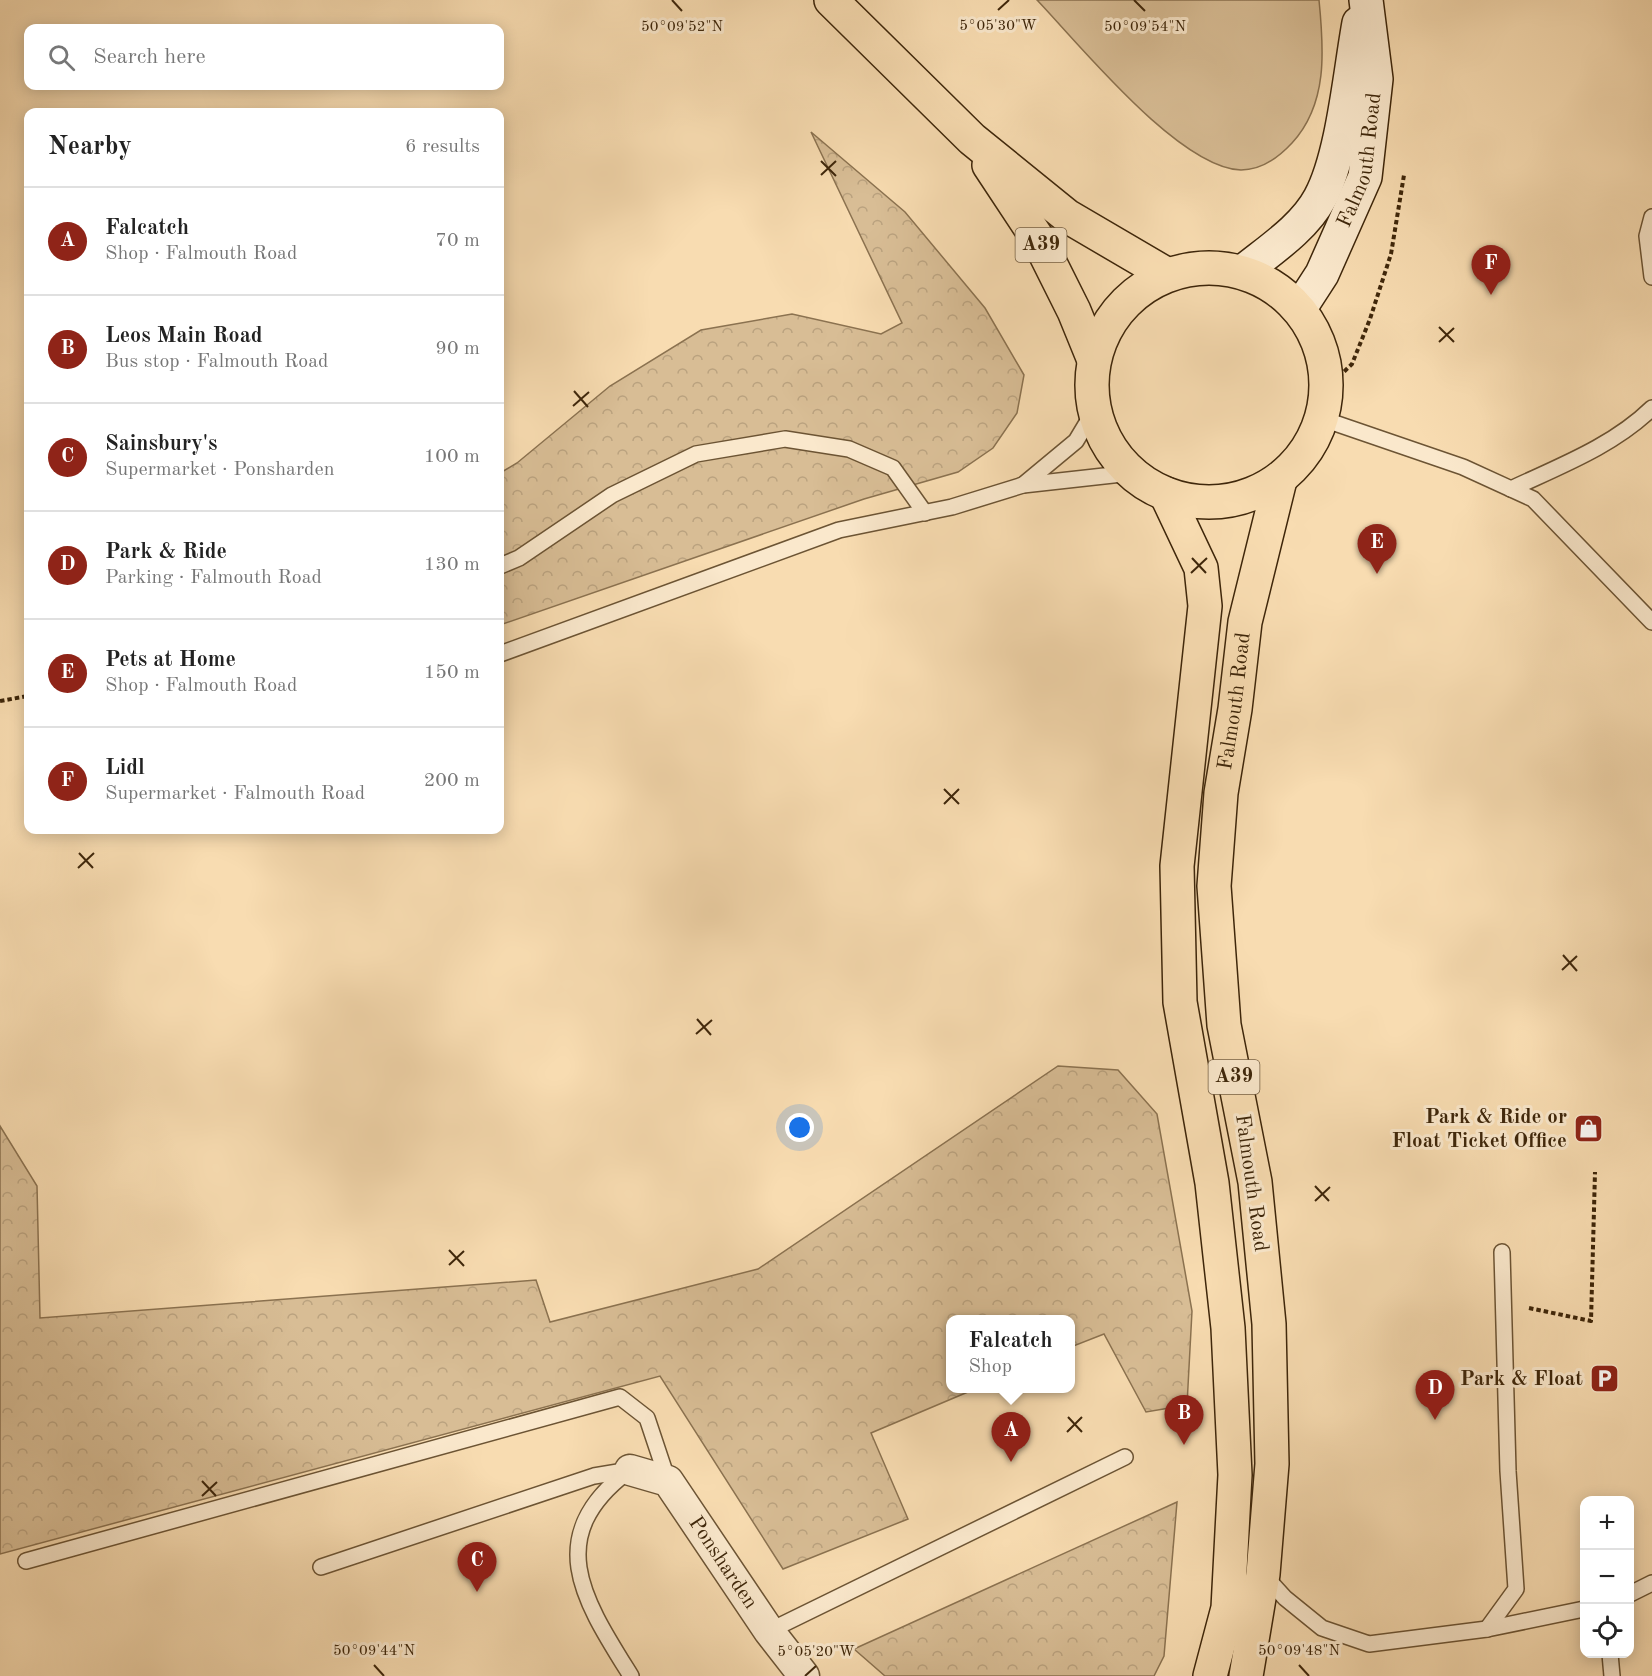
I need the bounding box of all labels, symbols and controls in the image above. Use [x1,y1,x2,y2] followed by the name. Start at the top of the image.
[959,19,1037,34] text: 5°05'30"W
[641,20,723,35] text: 50°09'52"N
[1104,20,1186,35] text: 50°09'54"N
[24,24,504,90] search box
[45,41,78,74] icon: search
[93,46,206,68] text: Search here
[1334,92,1385,231] street label: Falmouth Road
[48,134,132,160] text: Nearby
[405,137,480,157] text: 6 results
[105,217,189,239] text: Falcatch
[1016,228,1066,262] road number: A39
[60,231,75,251] text: A
[435,231,480,251] text: 70 m
[105,244,297,264] text: Shop · Falmouth Road
[1472,246,1510,295] pin: F
[105,325,263,347] text: Leos Main Road
[60,339,75,359] text: B
[435,339,480,359] text: 90 m
[105,352,329,372] text: Bus stop · Falmouth Road
[105,433,218,455] text: Sainsbury's
[61,447,74,467] text: C
[424,447,480,467] text: 100 m
[105,460,335,480] text: Supermarket · Ponsharden
[1358,524,1396,574] pin: E
[105,541,227,563] text: Park & Ride
[60,555,75,575] text: D
[424,555,480,575] text: 130 m
[105,568,322,588] text: Parking · Falmouth Road
[1215,631,1254,772] street label: Falmouth Road
[105,649,236,671] text: Pets at Home
[61,663,74,683] text: E
[424,663,480,683] text: 150 m
[105,676,297,696] text: Shop · Falmouth Road
[105,757,145,779] text: Lidl
[61,771,74,791] text: F
[424,771,480,791] text: 200 m
[105,784,365,804] text: Supermarket · Falmouth Road
[1208,1060,1260,1094] road number: A39
[1392,1107,1567,1152] place label: Park & Ride or Float Ticket Office
[785,1113,814,1142] your location
[1231,1113,1271,1253] street label: Falmouth Road
[1572,1113,1604,1145] shop icon: Park & Ride or Float Ticket Office
[946,1315,1075,1393] popup
[968,1330,1053,1352] text: Falcatch
[968,1357,1012,1377] text: Shop
[1588,1363,1620,1395] parking icon: Park & Float
[1460,1369,1583,1390] place label: Park & Float
[1416,1370,1454,1420] pin: D
[1164,1396,1204,1445] pin: B
[992,1412,1030,1462] pin: A
[1580,1496,1634,1658] map controls
[1580,1496,1634,1550] button: +
[685,1513,761,1613] street label: Ponsharden
[458,1542,496,1592] pin: C
[1580,1550,1634,1604] button: −
[1580,1604,1634,1658] button: locate
[333,1644,415,1659] text: 50°09'44"N
[1258,1644,1340,1659] text: 50°09'48"N
[777,1645,855,1660] text: 5°05'20"W

